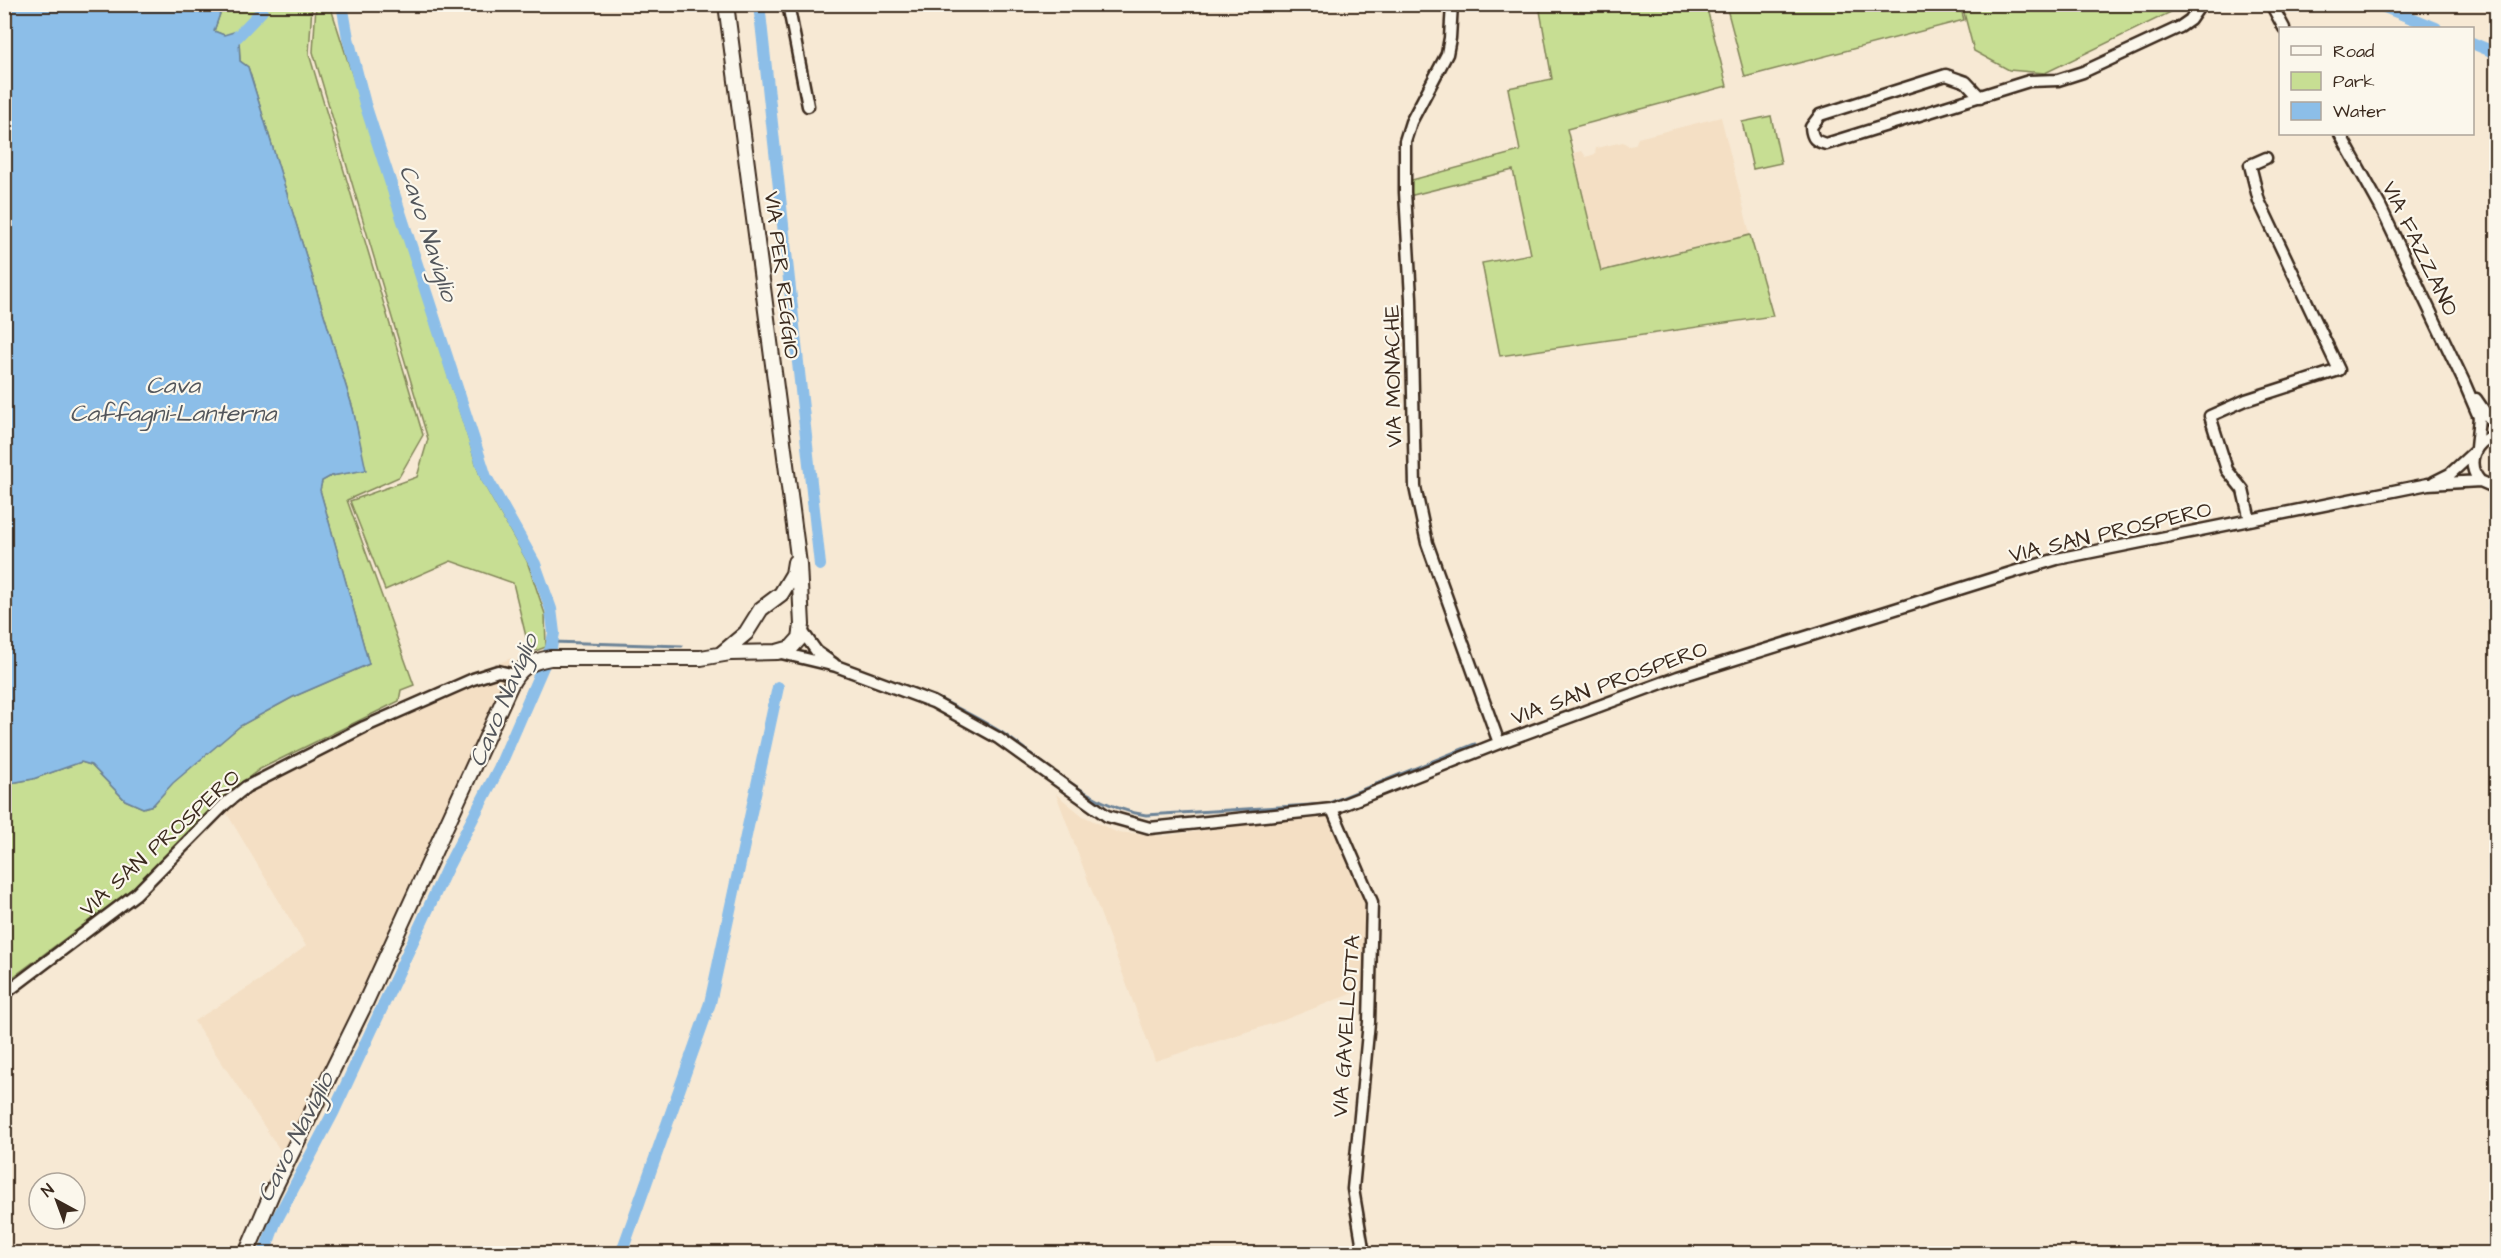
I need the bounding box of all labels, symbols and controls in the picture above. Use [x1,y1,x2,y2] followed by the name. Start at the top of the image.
[2279,27,2474,135] legend
[2333,39,2374,64] text: Road
[2333,69,2375,94] text: Park
[2333,99,2386,124] text: Water
[389,161,467,308] water label: Cavo Naviglio
[2374,176,2466,322] street label: VIA FAZZANO
[756,190,807,361] street label: VIA PER REGGIO
[1377,304,1410,448] street label: VIA MONACHE
[70,369,278,432] water label: Cava Caffagni-Lanterna
[2006,494,2215,571] street label: VIA SAN PROSPERO
[461,627,549,772] water label: Cavo Naviglio
[1507,633,1712,733] street label: VIA SAN PROSPERO
[73,762,247,924] street label: VIA SAN PROSPERO
[1325,934,1368,1118] street label: VIA GAVELLOTTA
[249,1065,345,1209] water label: Cavo Naviglio
[27,1171,87,1231] north arrow
[37,1179,59,1202] text: N

